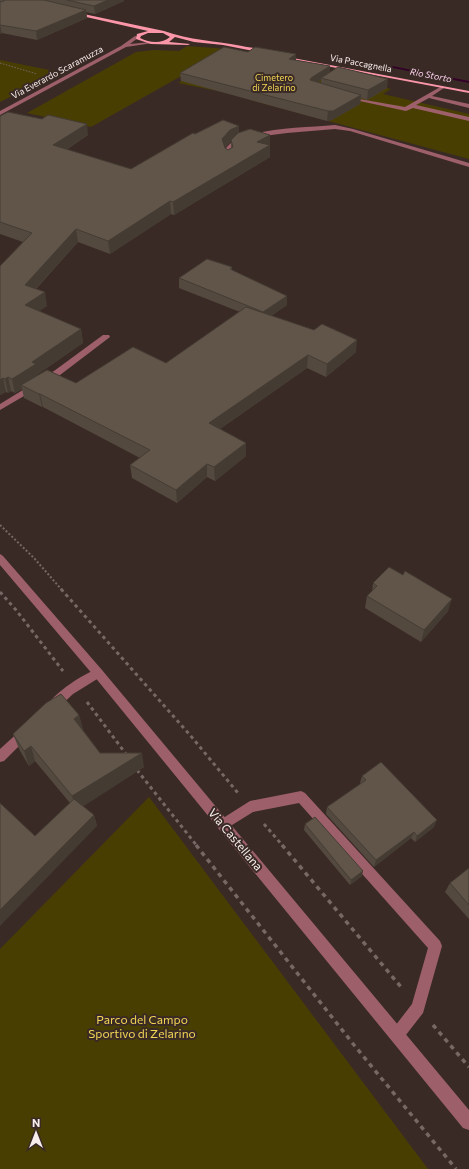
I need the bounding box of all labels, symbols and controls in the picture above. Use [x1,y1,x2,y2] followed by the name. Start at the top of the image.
[9,43,105,101] street label: Via Everardo Scaramuzza
[329,52,393,74] street label: Via Paccagnella
[409,66,453,84] water label: Rio Storto
[252,72,296,93] park label: Cimetero di Zelarino
[206,805,266,873] street label: Via Castellana
[88,1012,196,1040] park label: Parco del Campo Sportivo di Zelarino
[16,1113,56,1153] north arrow
[32,1116,40,1129] text: N

